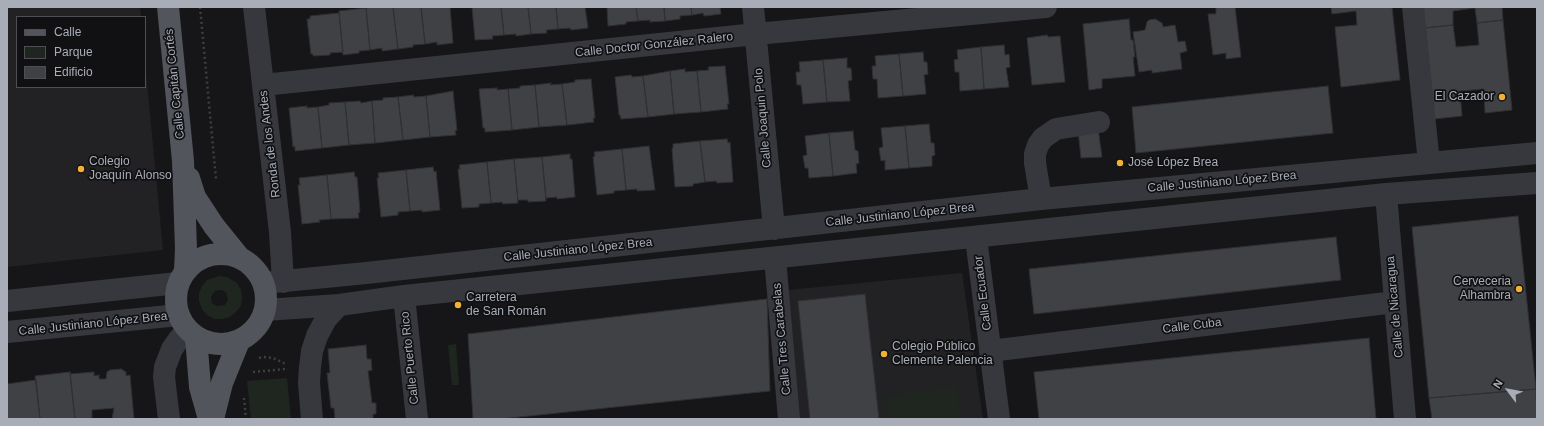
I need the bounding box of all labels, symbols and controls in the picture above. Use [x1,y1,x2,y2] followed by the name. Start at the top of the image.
[16,16,146,88] legend
[54,25,81,39] text: Calle
[162,28,188,140] street label: Calle Capitán Cortés
[574,30,734,60] street label: Calle Doctor González Ralero
[54,45,93,59] text: Parque
[54,65,93,79] text: Edificio
[751,68,775,168] street label: Calle Joaquin Polo
[256,89,284,199] street label: Ronda de los Andes
[1435,90,1494,104] place label: El Cazador
[1497,92,1507,102] marker: El Cazador
[89,155,172,183] place label: Colegio Joaquín Alonso
[1128,156,1218,170] place label: José López Brea
[1115,158,1125,168] marker: José López Brea
[76,164,86,174] marker: Colegio Joaquín Alonso
[1147,168,1297,196] street label: Calle Justiniano López Brea
[825,200,975,230] street label: Calle Justiniano López Brea
[503,235,653,265] street label: Calle Justiniano López Brea
[971,255,995,331] street label: Calle Ecuador
[1383,256,1407,358] street label: Calle de Nicaragua
[1453,275,1511,303] place label: Cerveceria Alhambra
[770,282,794,396] street label: Calle Tres Carabelas
[1514,284,1524,294] marker: Cerveceria Alhambra
[466,291,546,319] place label: Carretera de San Román
[453,300,463,310] marker: Carretera de San Román
[18,309,168,339] street label: Calle Justiniano López Brea
[398,311,422,405] street label: Calle Puerto Rico
[1162,315,1222,337] street label: Calle Cuba
[892,340,993,368] place label: Colegio Público Clemente Palencia
[879,349,889,359] marker: Colegio Público Clemente Palencia
[1488,370,1528,410] north arrow
[1491,377,1505,390] text: N

